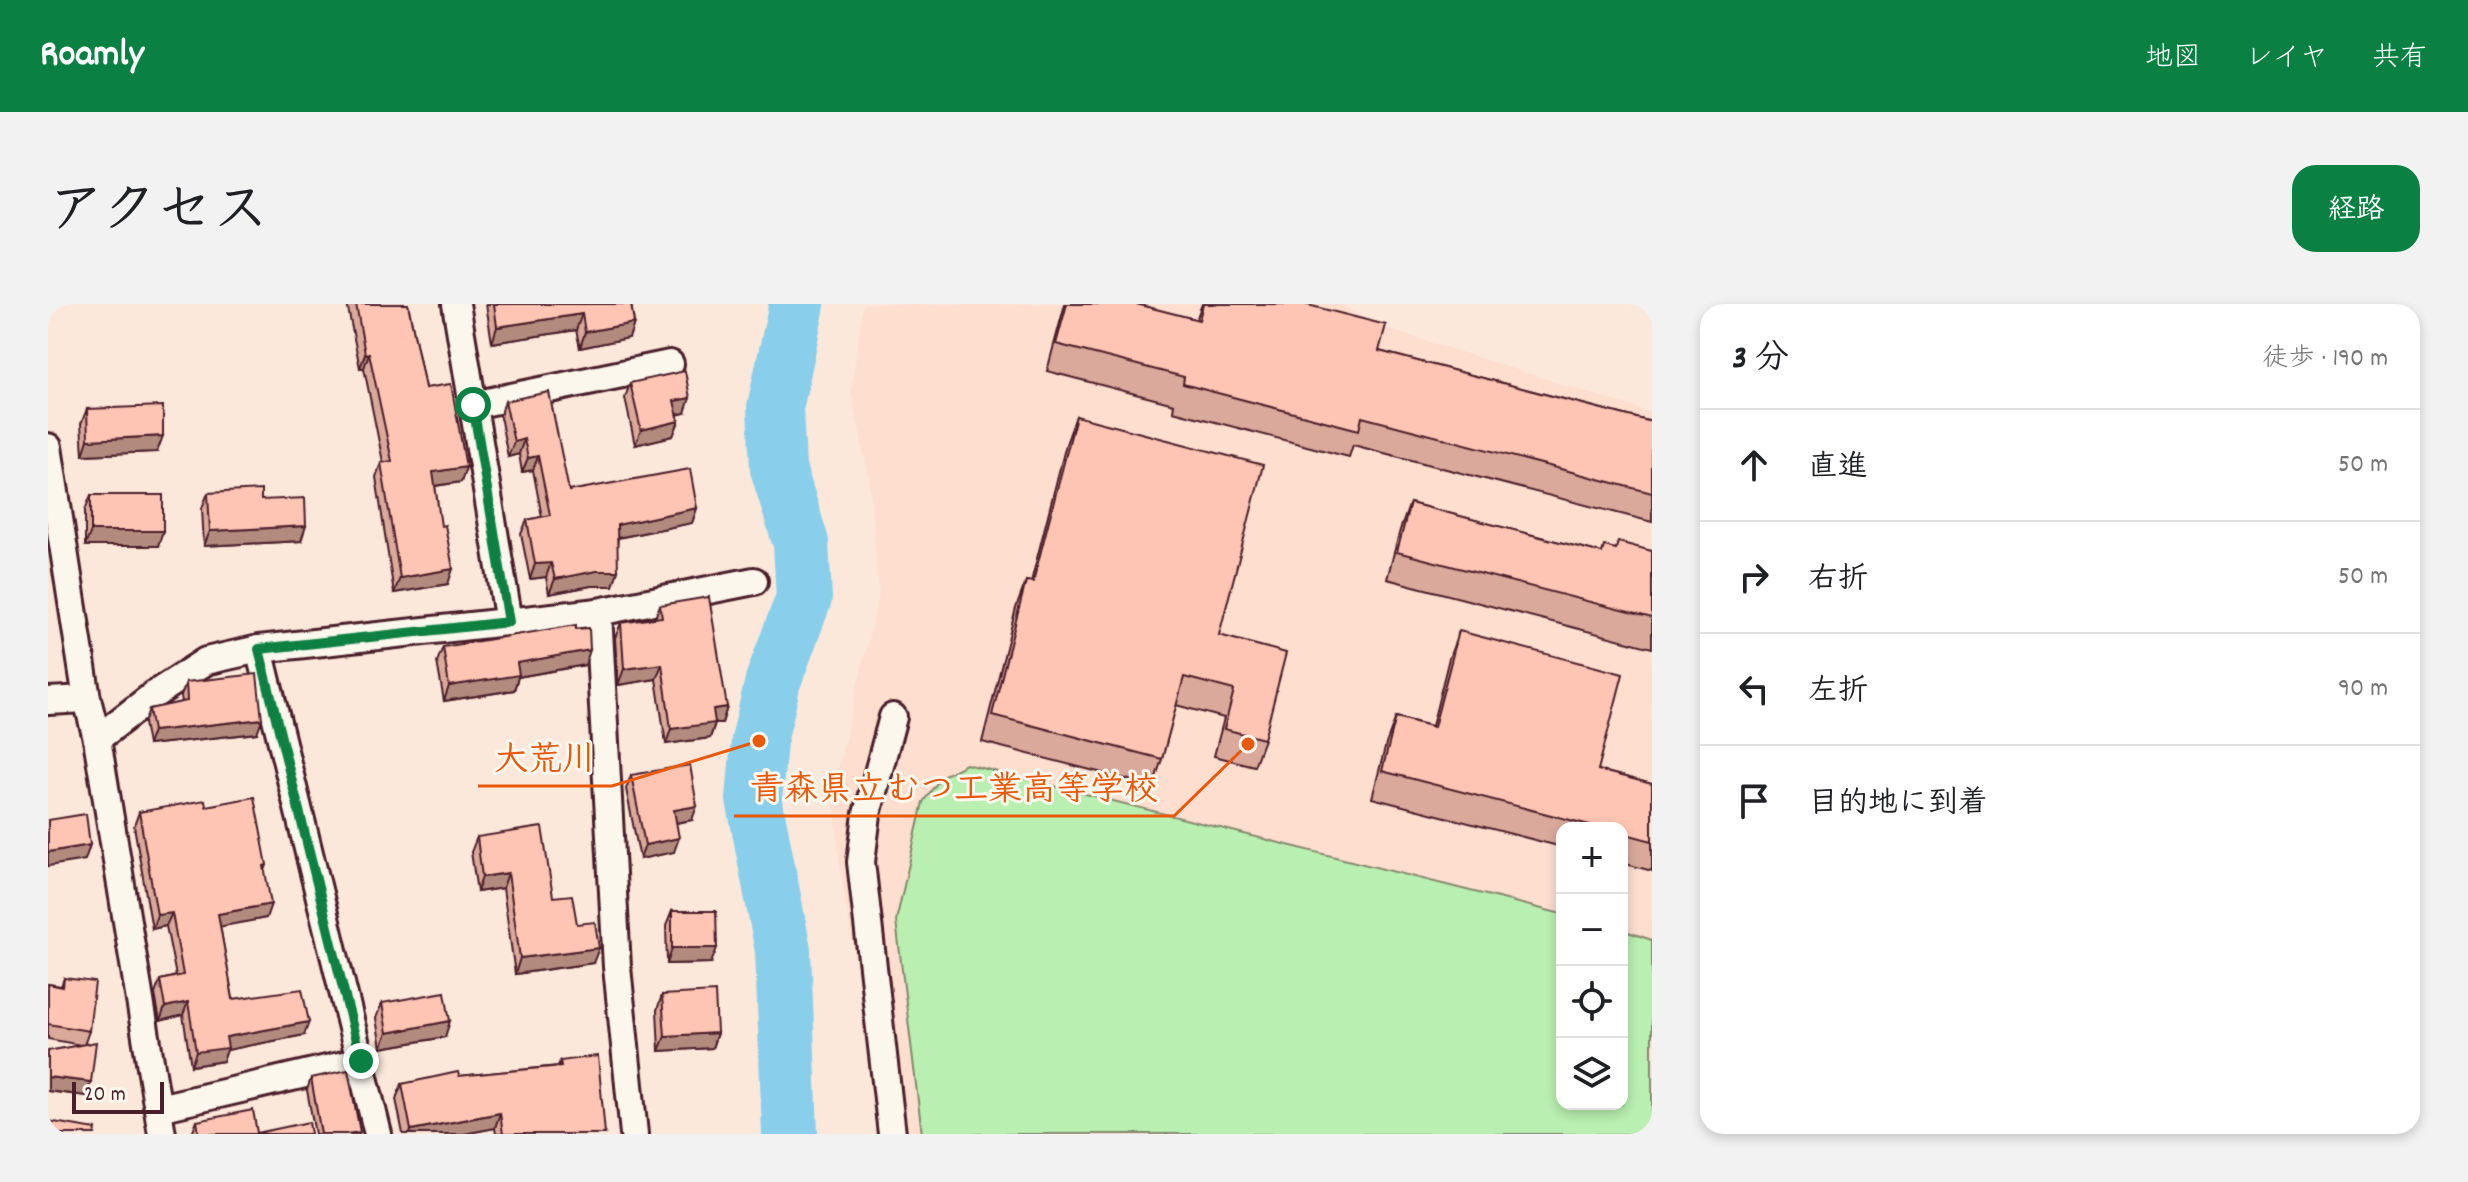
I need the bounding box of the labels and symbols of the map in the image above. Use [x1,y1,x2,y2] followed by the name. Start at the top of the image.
[455,387,491,423] route start
[478,728,612,786] callout: 大荒川
[494,738,596,787] text: 大荒川
[734,758,1174,816] callout: 青森県立むつ工業高等学校
[750,768,1158,817] text: 青森県立むつ工業高等学校
[343,1043,379,1079] route end
[72,1078,164,1114] scale bar

